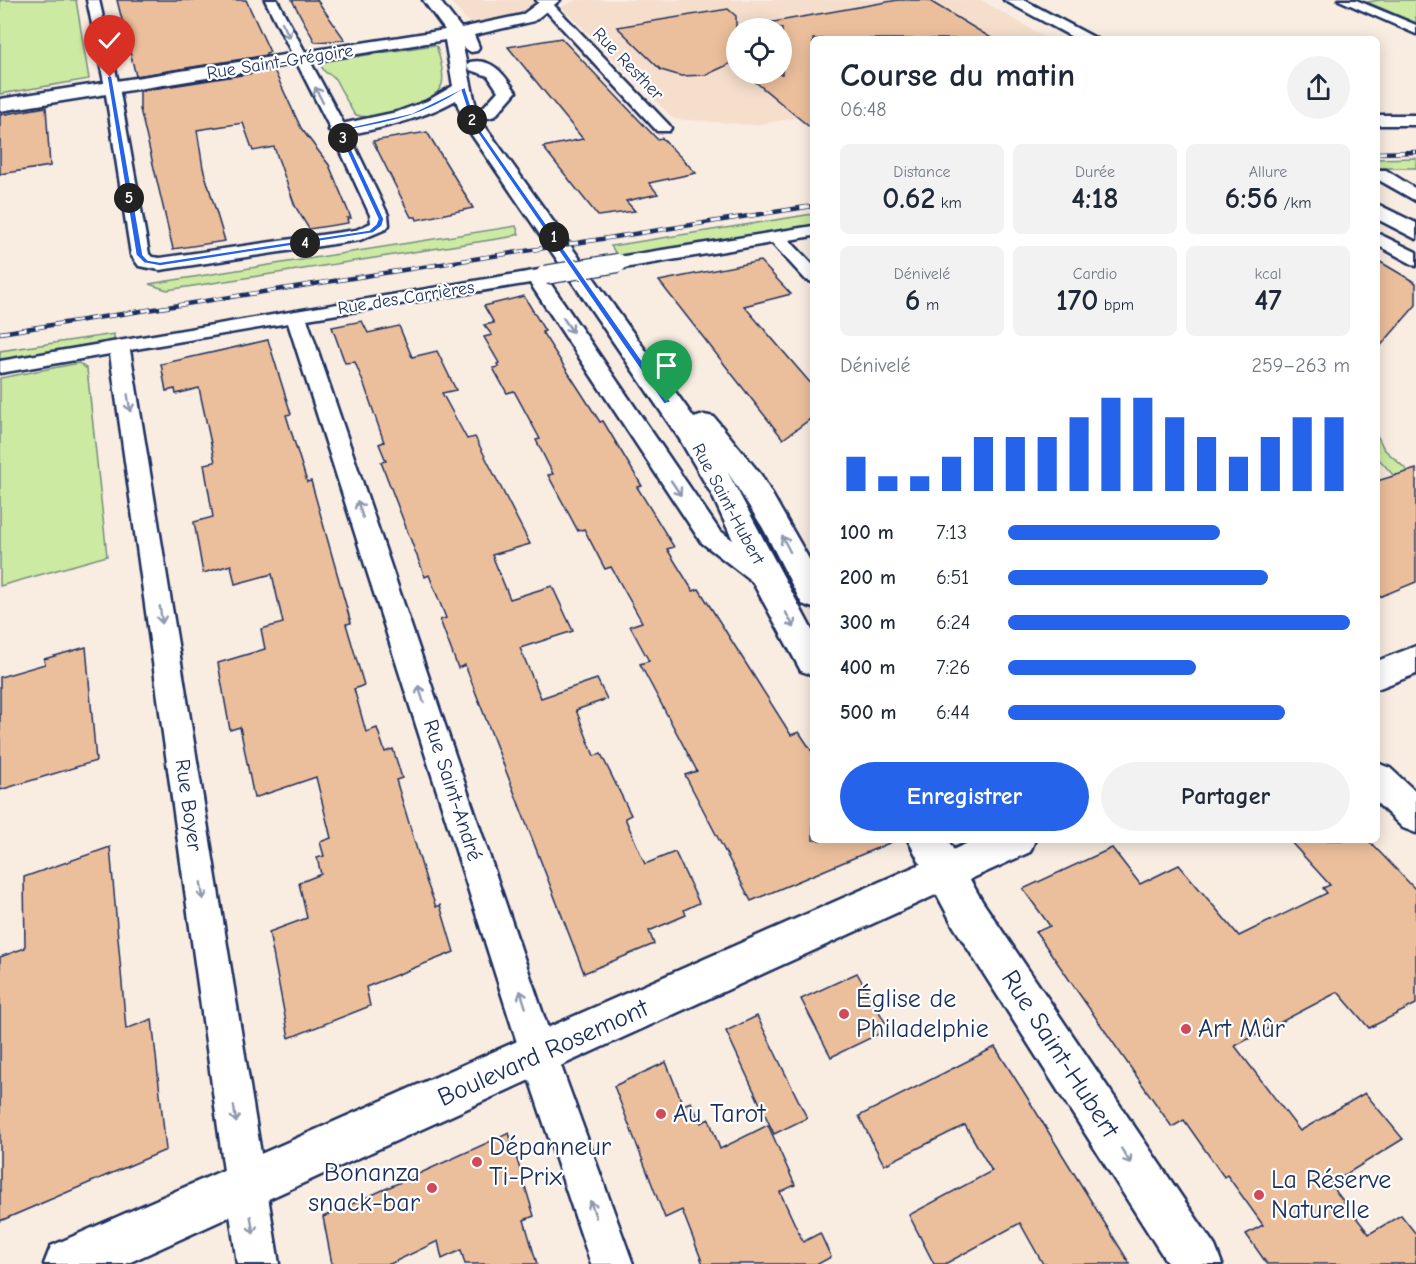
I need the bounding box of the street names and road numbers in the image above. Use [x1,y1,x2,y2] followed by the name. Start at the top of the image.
[588,23,668,105] street label: Rue Resther
[205,40,355,84] street label: Rue Saint-Grégoire
[336,277,476,319] street label: Rue des Carrières
[687,440,769,569] street label: Rue Saint-Hubert
[419,716,487,864] street label: Rue Saint-André
[171,757,207,853] street label: Rue Boyer
[995,965,1126,1144] street label: Rue Saint-Hubert
[433,992,654,1113] street label: Boulevard Rosemont

